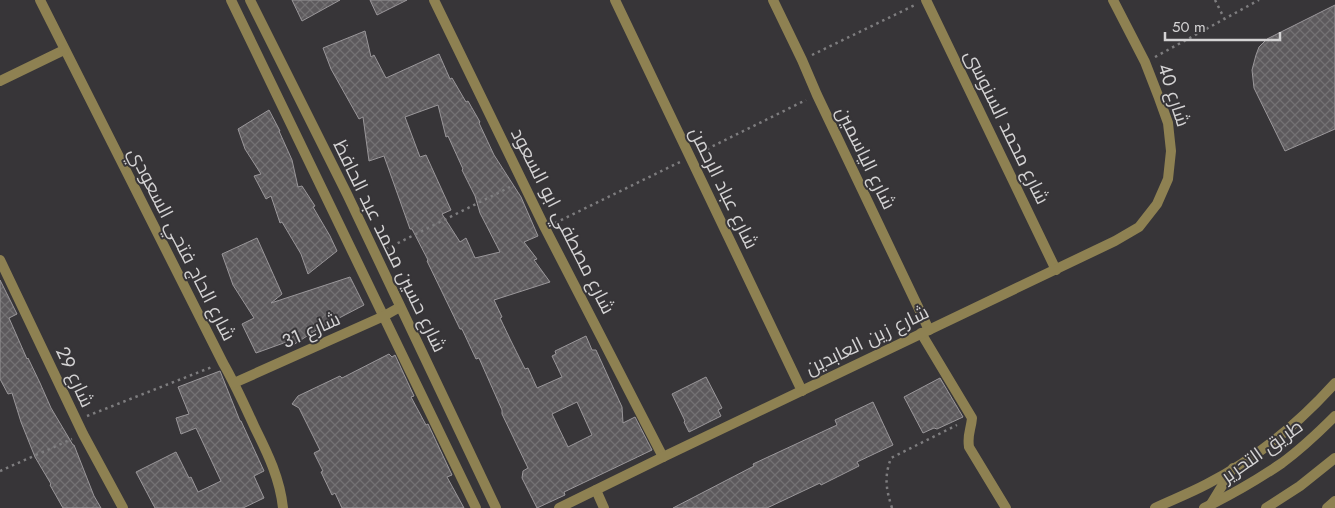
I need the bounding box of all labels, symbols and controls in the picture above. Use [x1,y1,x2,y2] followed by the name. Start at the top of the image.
[1165,10,1280,42] scale bar
[1172,16,1206,38] text: 50 m
[958,45,1056,209] street label: شارع محمد السنوسى
[1151,60,1197,130] street label: شارع 40
[829,102,903,214] street label: شارع الياسمين
[503,123,622,319] street label: شارع مصطفي ابو السعود
[683,123,765,253] street label: شارع عباد الرحمن
[327,135,453,357] street label: شارع حسين محمد عبد الحافظ
[121,143,243,346] street label: شارع الحاج فتحي السعودي
[801,298,933,382] street label: شارع زين العابدين
[277,305,345,355] street label: شارع 31
[49,342,101,412] street label: شارع 29
[1215,413,1308,490] street label: طريق التحرير

